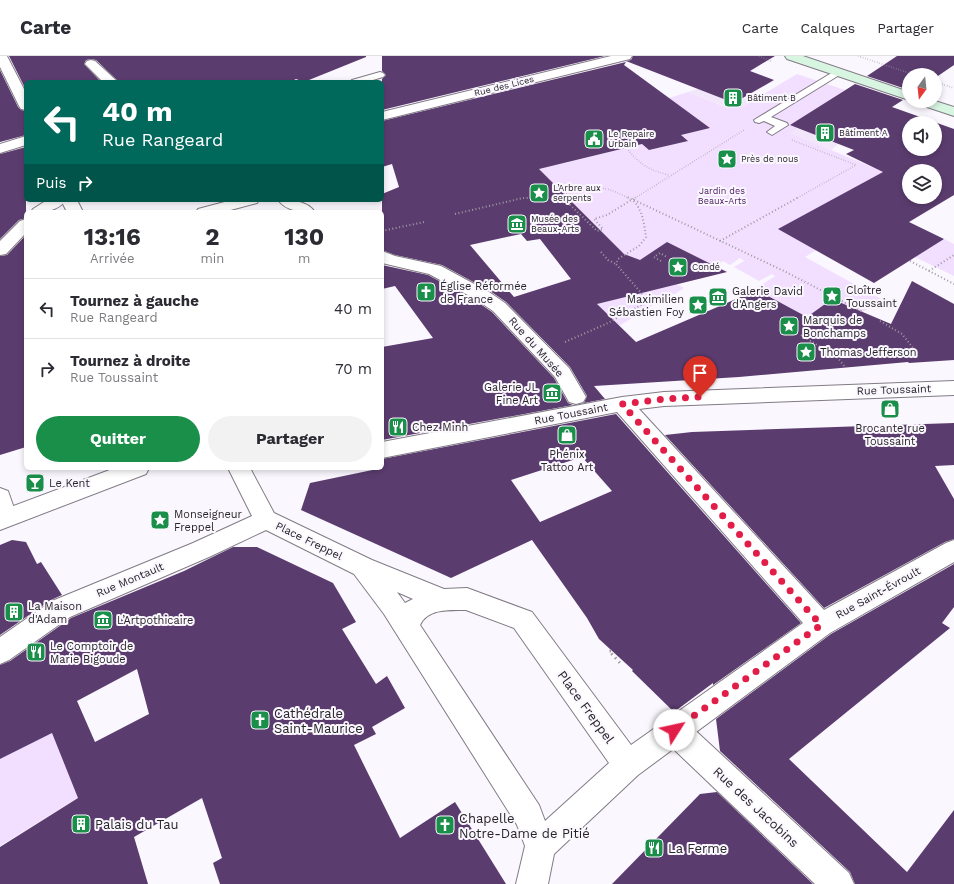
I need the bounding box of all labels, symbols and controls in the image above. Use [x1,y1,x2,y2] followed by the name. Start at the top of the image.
[20,16,71,39] text: Carte
[742,20,779,36] text: Carte
[801,20,855,36] text: Calques
[877,20,934,36] text: Partager
[902,68,942,108] north arrow
[902,68,942,204] map controls
[473,74,535,98] street label: Rue des Lices
[722,87,744,109] building icon: Bâtiment B
[747,93,796,103] place label: Bâtiment B
[102,95,172,128] text: 40 m
[36,96,88,148] icon: left
[902,116,942,156] button: sound
[814,122,836,144] building icon: Bâtiment A
[583,128,605,150] public building icon: Le Repaire Urbain
[839,128,888,138] place label: Bâtiment A
[102,129,223,150] text: Rue Rangeard
[608,129,654,149] place label: Le Repaire Urbain
[716,148,738,170] place icon: Près de nous
[741,154,798,164] place label: Près de nous
[902,164,942,204] button: layers
[74,172,96,194] icon: right
[36,174,66,192] text: Puis
[528,182,550,204] place icon: L’Arbre aux serpents
[553,183,601,203] place label: L’Arbre aux serpents
[698,186,746,206] park label: Jardin des Beaux-Arts
[506,213,528,235] museum icon: Musée des Beaux-Arts
[531,214,580,234] place label: Musée des Beaux-Arts
[84,223,141,251] text: 13:16
[205,223,220,251] text: 2
[284,223,324,251] text: 130
[90,251,134,266] text: Arrivée
[200,251,224,266] text: min
[298,251,310,266] text: m
[667,256,689,278] place icon: Condé
[692,262,720,272] place label: Condé
[440,279,527,306] place label: Église Réformée de France
[415,281,437,303] church icon: Église Réformée de France
[846,284,897,310] place label: Cloître Toussaint
[732,285,803,311] place label: Galerie David d'Angers
[821,285,843,307] place icon: Cloître Toussaint
[707,286,729,308] museum icon: Galerie David d'Angers
[70,292,199,310] text: Tournez à gauche
[609,293,684,319] place label: Maximilien Sébastien Foy
[687,294,709,316] place icon: Maximilien Sébastien Foy
[36,298,58,320] icon: left
[334,300,372,318] text: 40 m
[70,310,158,325] text: Rue Rangeard
[506,314,566,380] street label: Rue du Musée
[803,314,866,340] place label: Marquis de Bonchamps
[778,315,800,337] place icon: Marquis de Bonchamps
[795,341,817,363] place icon: Thomas Jefferson
[820,346,917,359] place label: Thomas Jefferson
[70,352,190,370] text: Tournez à droite
[683,356,717,397] pin
[36,358,58,380] icon: right
[335,360,372,378] text: 70 m
[689,362,711,384] icon: arrive
[70,370,158,385] text: Rue Toussaint
[484,381,538,407] place label: Galerie JL Fine Art
[541,382,563,404] museum icon: Galerie JL Fine Art
[856,382,932,398] street label: Rue Toussaint
[879,398,901,420] shop icon: Brocante rue Toussaint
[533,400,609,428] street label: Rue Toussaint
[36,416,200,462] button: Quitter
[208,416,372,462] button: Partager
[387,416,409,438] restaurant icon: Chez Minh
[412,421,468,434] place label: Chez Minh
[855,422,925,448] place label: Brocante rue Toussaint
[556,424,578,446] shop icon: Phénix Tattoo Art
[541,448,594,474] place label: Phénix Tattoo Art
[24,472,46,494] bar icon: Le Kent
[49,477,90,490] place label: Le Kent
[174,508,243,534] place label: Monseigneur Freppel
[149,509,171,531] place icon: Monseigneur Freppel
[273,519,345,563] street label: Place Freppel
[94,560,166,600] street label: Rue Montault
[833,563,923,622] street label: Rue Saint-Évroult
[28,600,82,626] place label: La Maison d'Adam
[3,601,25,623] building icon: La Maison d'Adam
[92,609,114,631] museum icon: L’Artpothicaire
[117,614,193,627] place label: L’Artpothicaire
[50,640,133,666] place label: Le Comptoir de Marie Bigoude
[25,641,47,663] restaurant icon: Le Comptoir de Marie Bigoude
[555,668,617,746] street label: Place Freppel
[274,706,363,736] place label: Cathédrale Saint-Maurice
[249,709,271,731] church icon: Cathédrale Saint-Maurice
[653,709,695,751] position arrow
[710,764,802,850] street label: Rue des Jacobins
[459,811,590,841] place label: Chapelle Notre-Dame de Pitié
[70,813,92,835] building icon: Palais du Tau
[434,814,456,836] church icon: Chapelle Notre-Dame de Pitié
[95,817,179,832] place label: Palais du Tau
[643,837,665,859] restaurant icon: La Ferme
[668,841,727,856] place label: La Ferme

